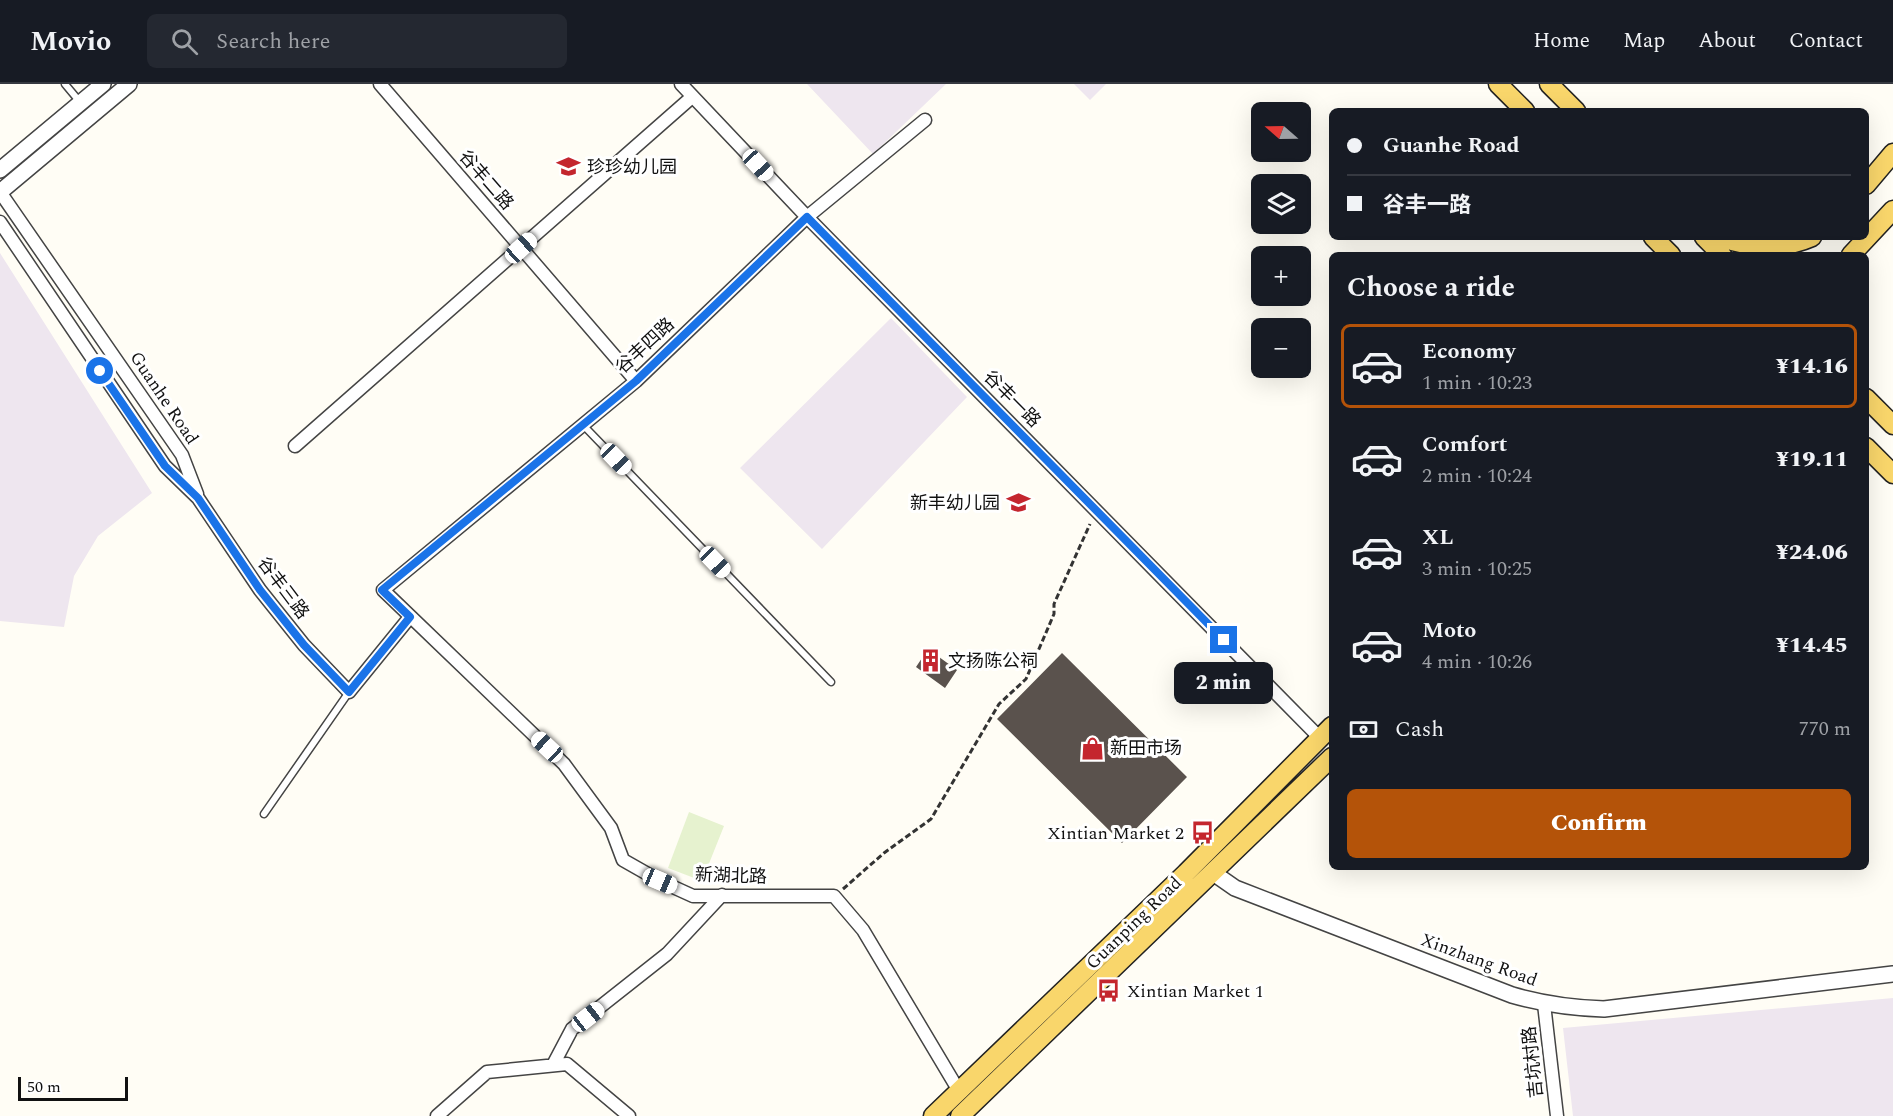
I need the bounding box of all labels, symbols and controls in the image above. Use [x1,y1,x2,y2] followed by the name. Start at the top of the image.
[147,14,567,68] search box
[30,20,111,63] text: Movio
[168,25,201,58] icon: search
[216,25,330,58] text: Search here
[1533,25,1590,57] text: Home
[1623,25,1665,57] text: Map
[1698,25,1756,57] text: About
[1789,25,1863,57] text: Contact
[1251,102,1311,162] north arrow
[1251,102,1311,378] map controls
[1383,129,1520,162] text: Guanhe Road
[452,144,520,216] street label: 谷丰二路
[739,146,777,184] car
[556,154,582,180] school or university icon: 珍珍幼儿园
[587,154,677,181] place label: 珍珍幼儿园
[1251,174,1311,234] button: layers
[1383,189,1471,222] text: 谷丰一路
[502,229,540,267] car
[1251,246,1311,306] button: +
[1347,267,1515,309] text: Choose a ride
[609,312,681,380] street label: 谷丰四路
[1251,318,1311,378] button: −
[1422,335,1515,368] text: Economy
[1350,339,1404,393] icon: car
[123,346,205,450] street label: Guanhe Road
[1776,350,1848,383] text: ¥14.16
[86,357,113,384] route start
[977,364,1047,434] street label: 谷丰一路
[1422,368,1532,398] text: 1 min · 10:23
[1422,428,1507,461] text: Comfort
[1350,432,1404,486] icon: car
[597,440,635,478] car
[1776,443,1848,476] text: ¥19.11
[1422,461,1532,491] text: 2 min · 10:24
[910,490,1000,517] place label: 新丰幼儿园
[1005,490,1031,516] school or university icon: 新丰幼儿园
[1422,521,1453,554] text: XL
[1350,525,1404,579] icon: car
[1776,536,1848,569] text: ¥24.06
[696,543,734,581] car
[251,551,315,625] street label: 谷丰三路
[1422,554,1532,584] text: 3 min · 10:25
[1422,614,1476,647] text: Moto
[1350,618,1404,672] icon: car
[1210,626,1237,653] route end
[1776,629,1848,662] text: ¥14.45
[1422,647,1532,677] text: 4 min · 10:26
[917,648,943,674] building icon: 文扬陈公祠
[948,648,1038,675] place label: 文扬陈公祠
[1174,661,1274,703] callout: 2 min
[1196,668,1251,698] text: 2 min
[1347,713,1380,746] icon: cash
[1395,713,1444,746] text: Cash
[1799,714,1851,744] text: 770 m
[528,728,566,766] car
[1079,735,1105,761] shop icon: 新田市场
[1110,735,1182,762] place label: 新田市场
[1347,789,1851,858] button: Confirm
[1047,820,1184,847] place label: Xintian Market 2
[1189,820,1215,846] bus stop icon: Xintian Market 2
[695,861,767,891] street label: 新湖北路
[640,866,680,896] car
[1080,870,1188,976] street label: Guanping Road
[1417,926,1541,994] street label: Xinzhang Road
[1096,978,1122,1004] bus stop icon: Xintian Market 1
[1127,978,1264,1005] place label: Xintian Market 1
[568,999,608,1035] car
[1516,1025,1550,1099] street label: 吉坑村路
[18,1074,128,1102] scale bar
[27,1075,61,1099] text: 50 m

